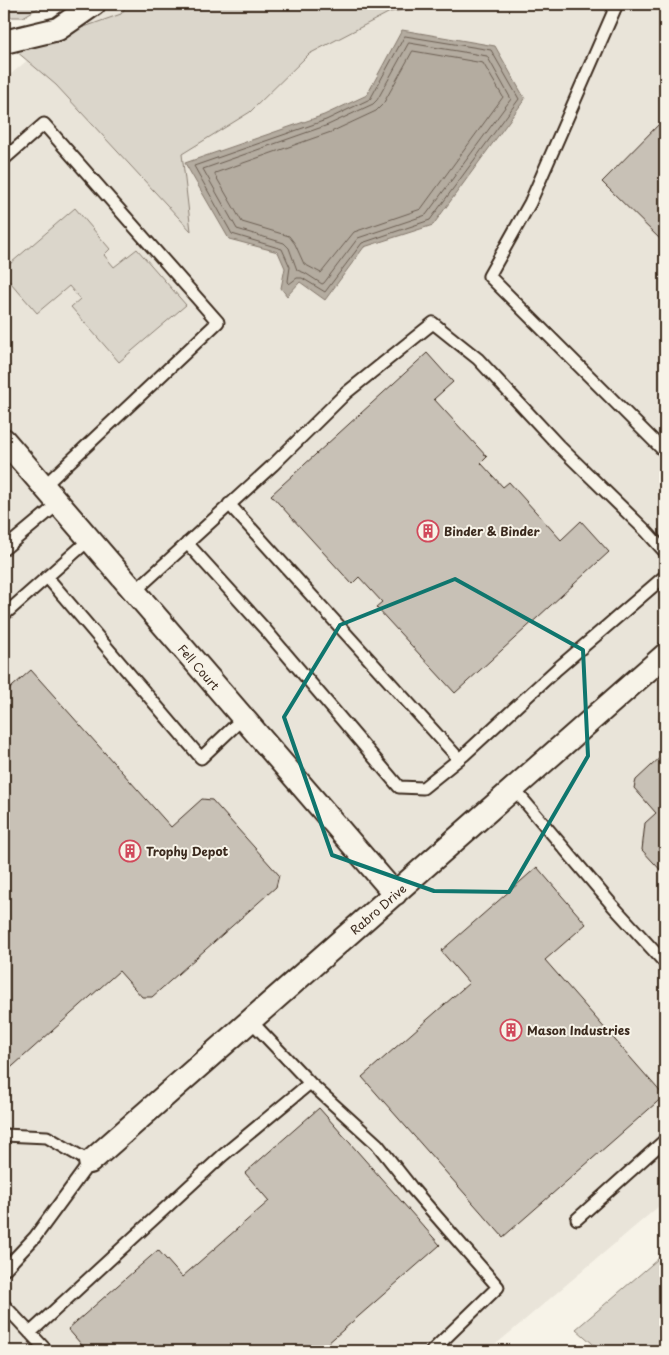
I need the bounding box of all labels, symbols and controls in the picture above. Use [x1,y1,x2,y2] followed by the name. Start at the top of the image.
[416,519,440,543] building icon: Binder & Binder
[444,522,540,540] place label: Binder & Binder
[174,640,224,694] street label: Fell Court
[118,839,142,863] building icon: Trophy Depot
[146,842,228,860] place label: Trophy Depot
[346,879,410,939] street label: Rabro Drive
[499,1018,523,1042] building icon: Mason Industries
[527,1021,630,1039] place label: Mason Industries

